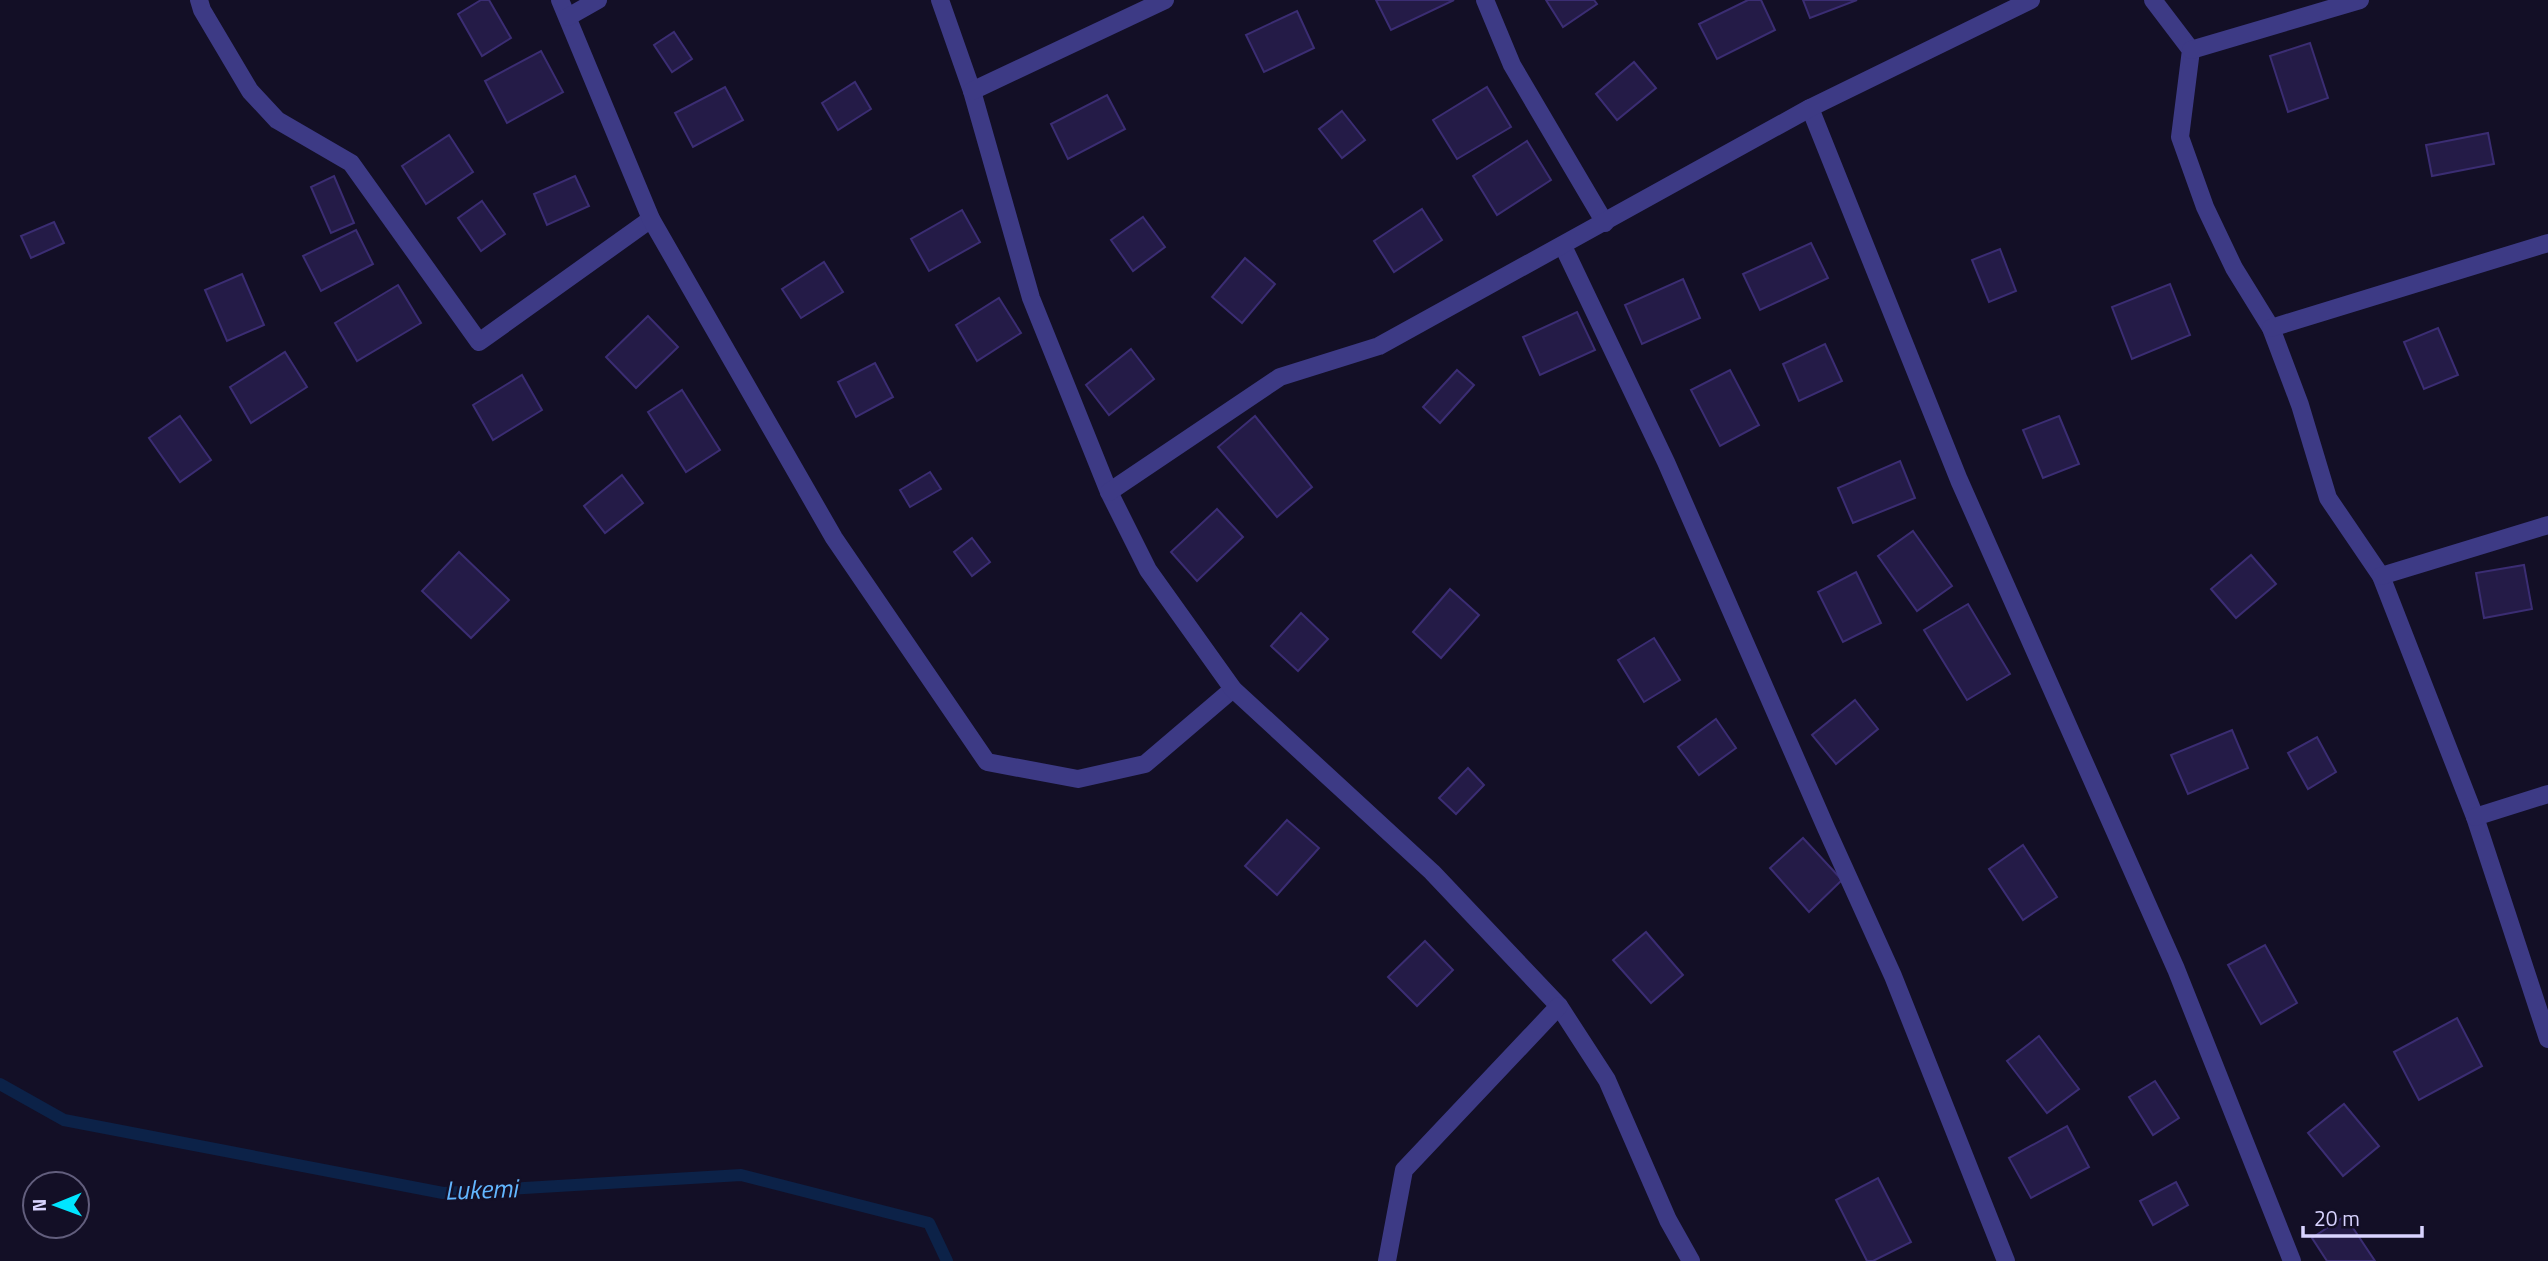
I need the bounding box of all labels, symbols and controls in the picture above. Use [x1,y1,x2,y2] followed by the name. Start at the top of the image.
[444,1168,521,1210] water label: Lukemi
[21,1170,91,1240] north arrow
[2303,1194,2422,1238] scale bar
[24,1198,53,1212] text: N
[2314,1202,2360,1234] text: 20 m

